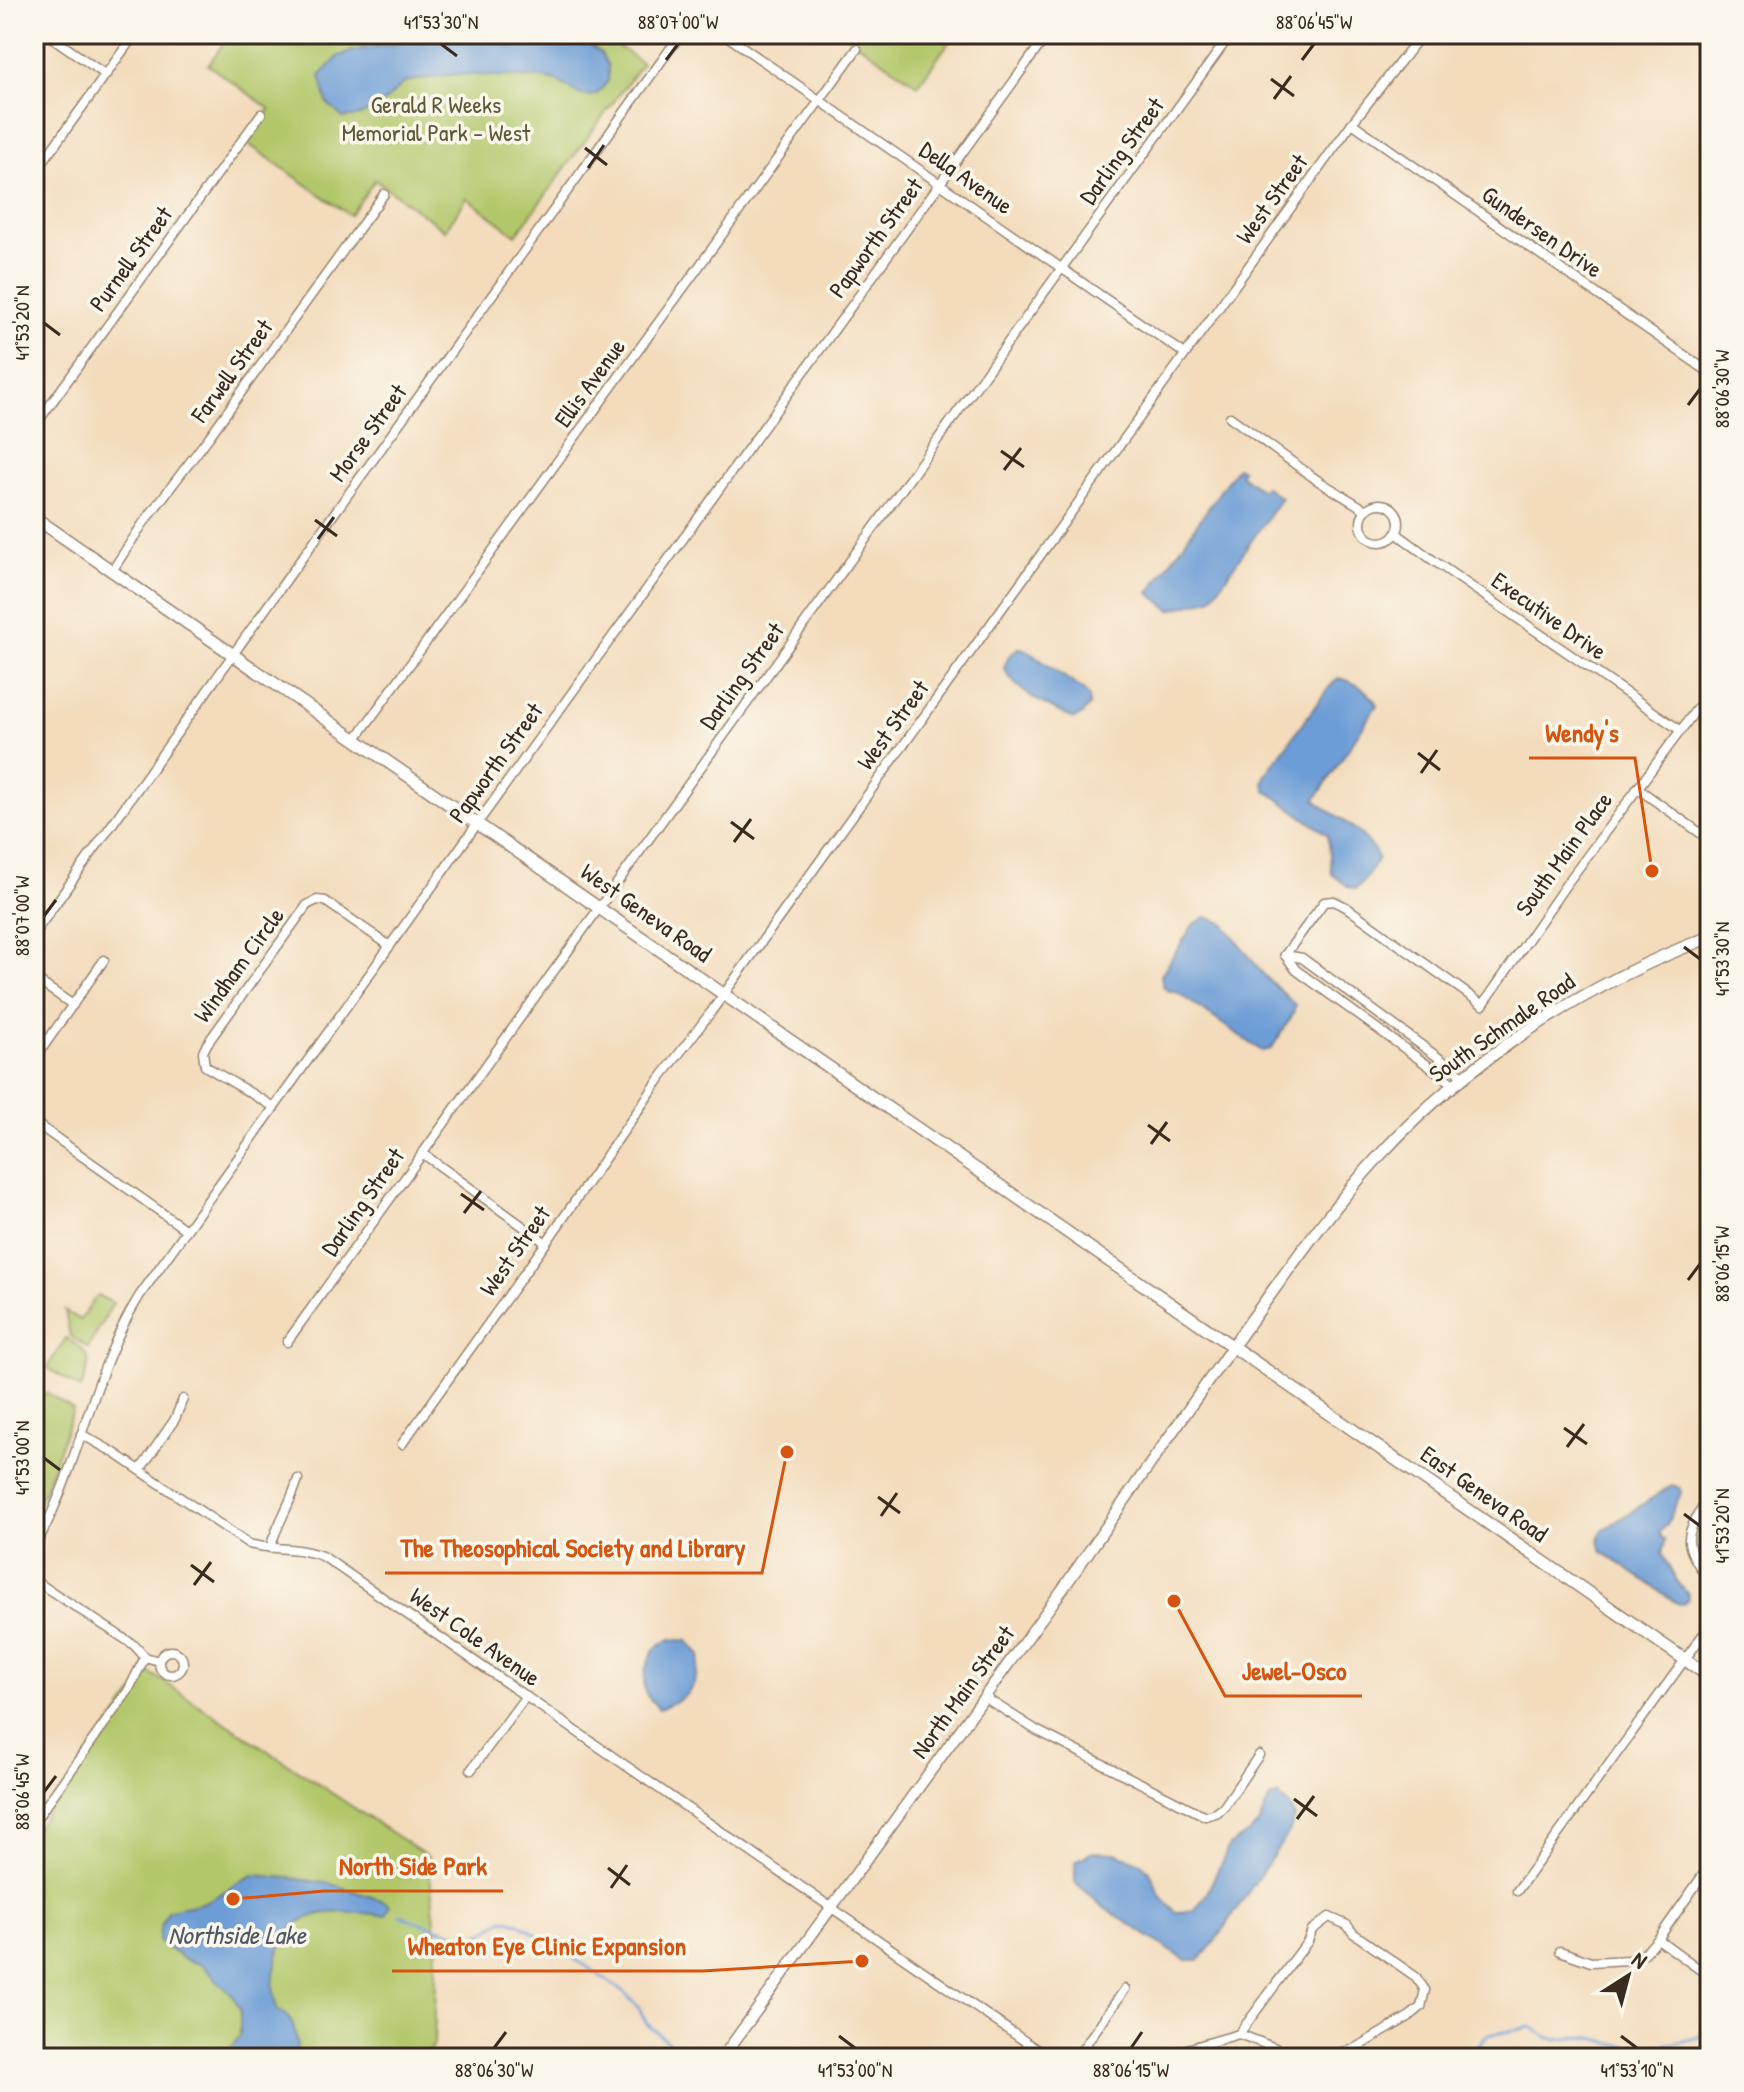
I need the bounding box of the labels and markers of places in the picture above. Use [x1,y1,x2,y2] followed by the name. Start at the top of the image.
[1529,708,1635,758] callout: Wendy's
[385,1523,762,1573] callout: The Theosophical Society and Library
[1225,1646,1362,1696] callout: Jewel-Osco
[324,1841,503,1891] callout: North Side Park
[392,1921,703,1971] callout: Wheaton Eye Clinic Expansion

